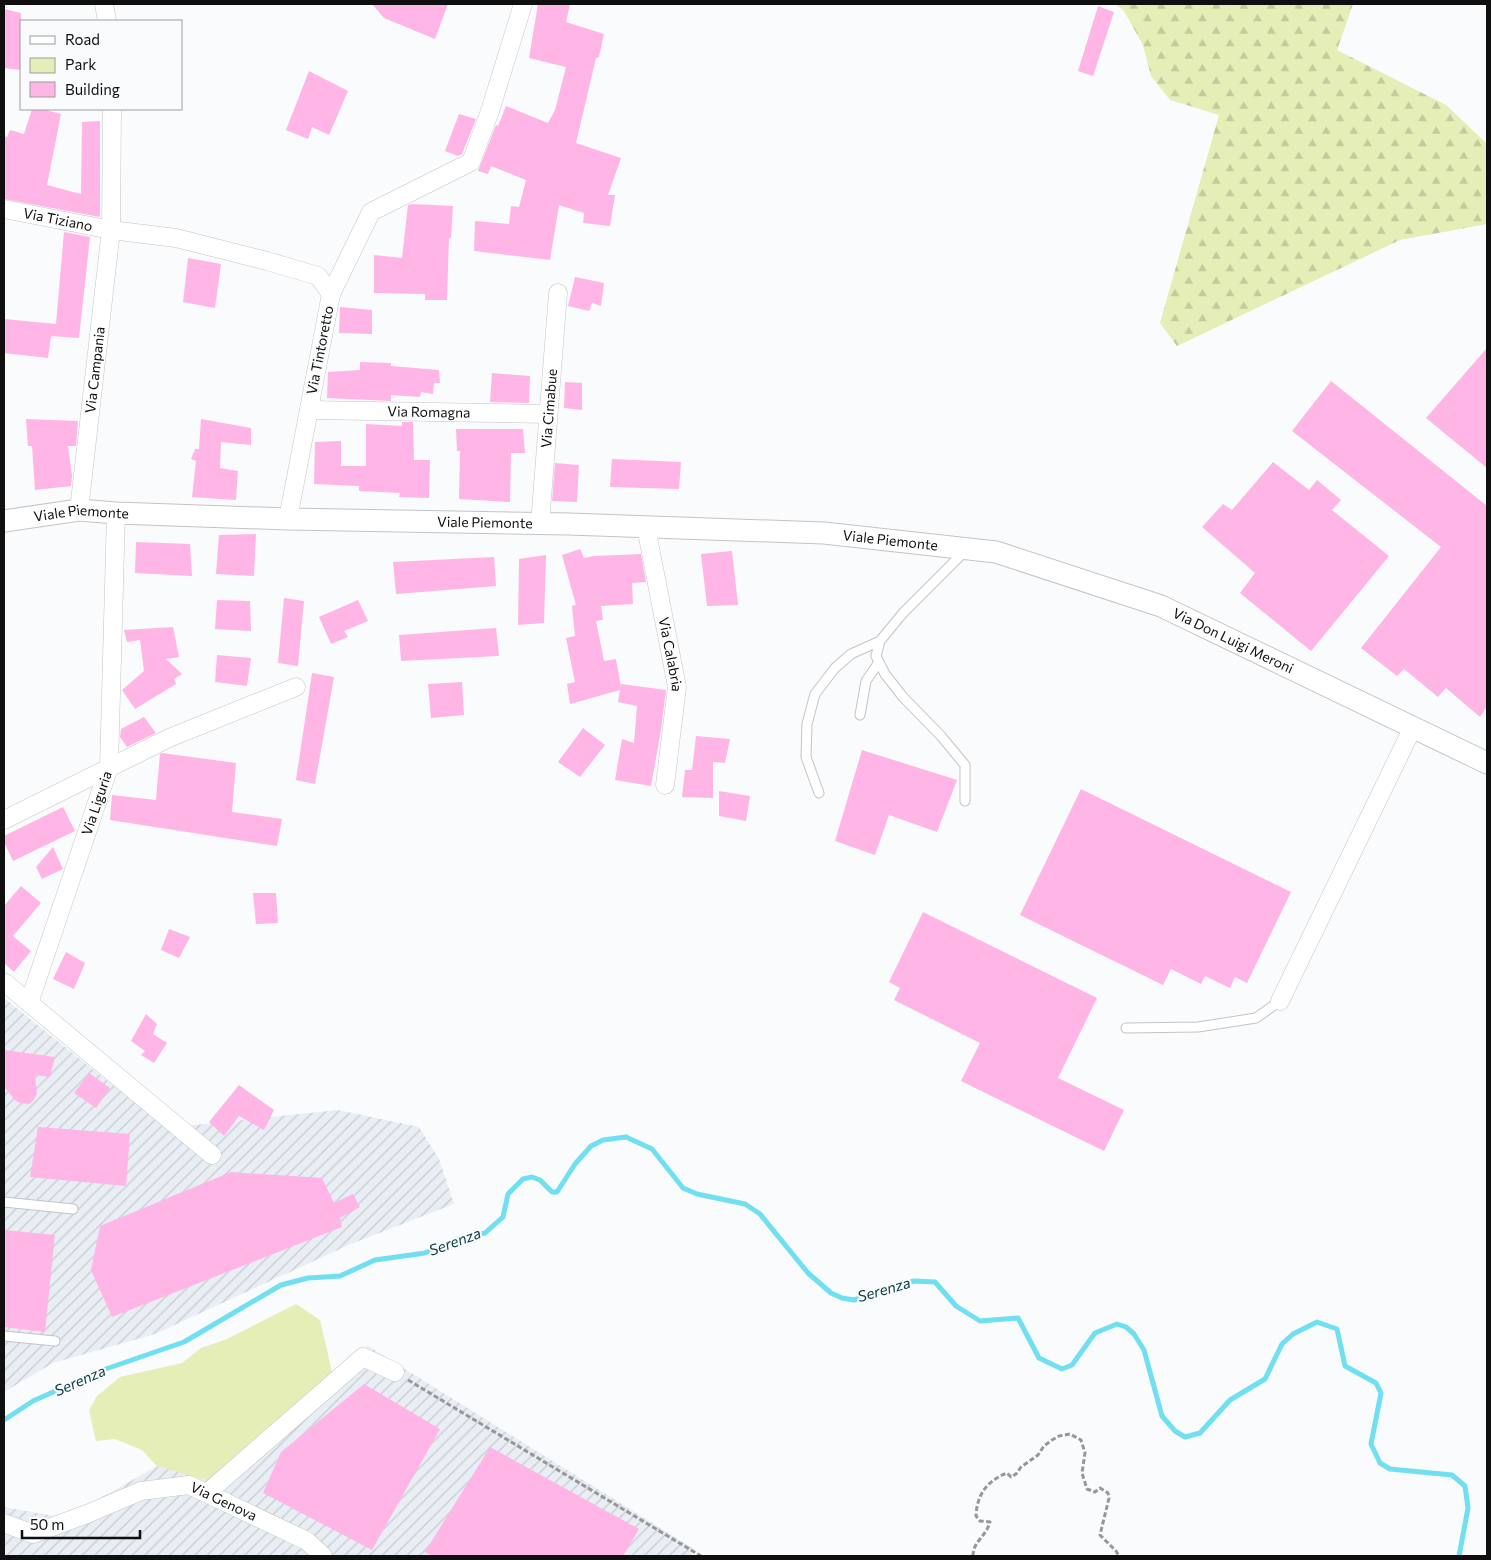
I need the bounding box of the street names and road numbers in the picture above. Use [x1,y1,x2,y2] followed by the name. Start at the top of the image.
[22,204,94,234] street label: Via Tiziano
[303,304,336,396] street label: Via Tintoretto
[81,326,108,414] street label: Via Campania
[537,368,560,449] street label: Via Cimabue
[387,402,471,421] street label: Via Romagna
[33,501,129,525] street label: Viale Piemonte
[437,513,533,531] street label: Viale Piemonte
[842,526,939,554] street label: Viale Piemonte
[1170,604,1297,677] street label: Via Don Luigi Meroni
[656,616,686,693] street label: Via Calabria
[77,769,115,837] street label: Via Liguria
[188,1478,260,1524] street label: Via Genova

